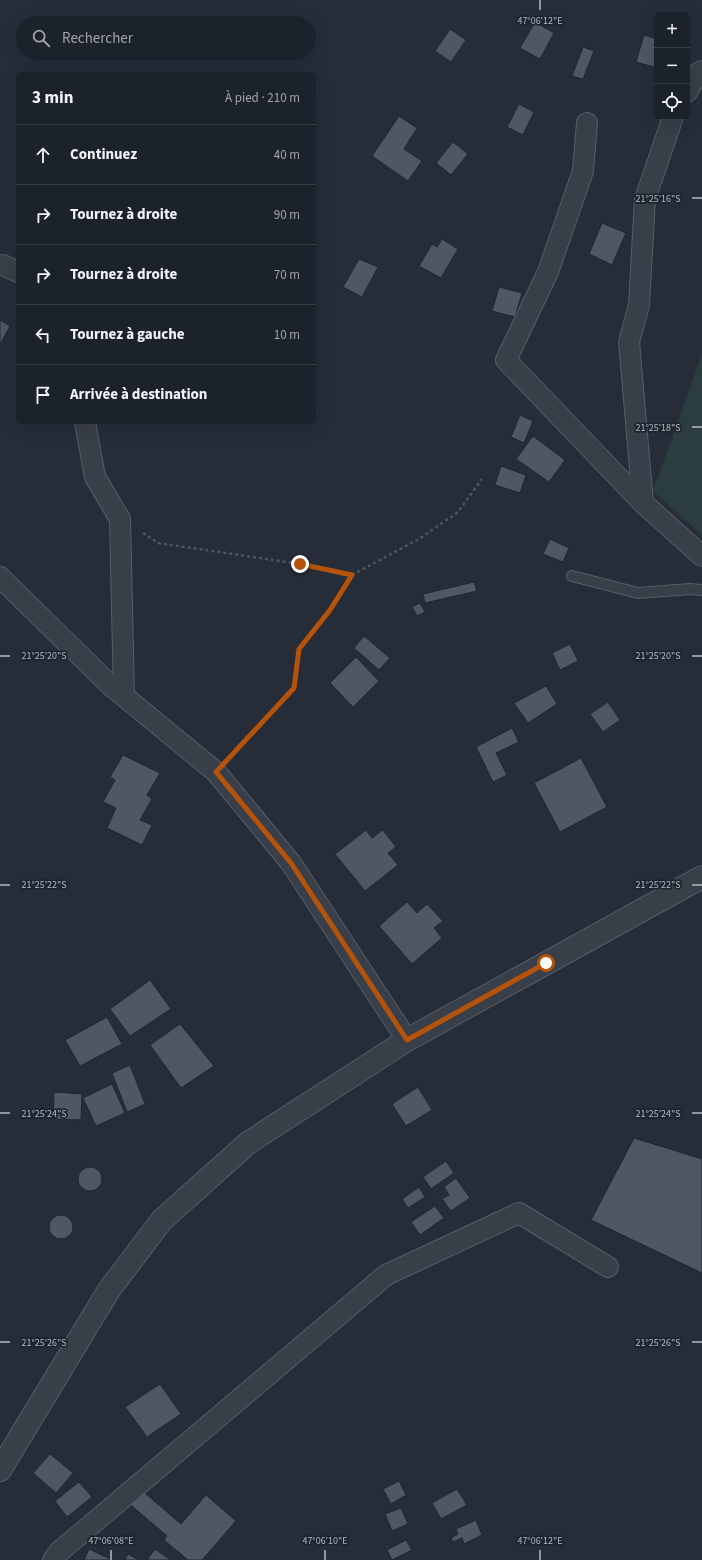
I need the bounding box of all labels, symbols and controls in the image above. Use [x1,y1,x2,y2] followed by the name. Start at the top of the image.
[654,12,690,120] map controls
[654,12,690,48] button: +
[517,14,563,28] text: 47°06'12"E
[16,16,316,60] search box
[30,27,52,49] icon: search
[62,28,133,49] text: Rechercher
[654,48,690,84] button: −
[654,84,690,120] button: locate
[32,86,73,110] text: 3 min
[225,89,300,107] text: À pied · 210 m
[32,144,54,166] icon: ahead
[70,144,137,165] text: Continuez
[274,146,300,164] text: 40 m
[635,192,681,206] text: 21°25'16"S
[32,204,54,226] icon: right
[70,204,177,225] text: Tournez à droite
[274,206,300,224] text: 90 m
[32,264,54,286] icon: right
[70,264,177,285] text: Tournez à droite
[274,266,300,284] text: 70 m
[32,324,54,346] icon: left
[70,324,185,345] text: Tournez à gauche
[274,326,300,344] text: 10 m
[32,384,54,406] icon: arrive
[70,384,207,405] text: Arrivée à destination
[635,421,681,435] text: 21°25'18"S
[291,555,309,573] route end
[21,649,67,663] text: 21°25'20"S
[635,649,681,663] text: 21°25'20"S
[21,878,67,892] text: 21°25'22"S
[635,878,681,892] text: 21°25'22"S
[537,954,555,972] route start
[21,1107,67,1121] text: 21°25'24"S
[635,1107,681,1121] text: 21°25'24"S
[21,1336,67,1350] text: 21°25'26"S
[635,1336,681,1350] text: 21°25'26"S
[88,1534,134,1548] text: 47°06'08"E
[302,1534,348,1548] text: 47°06'10"E
[517,1534,563,1548] text: 47°06'12"E

